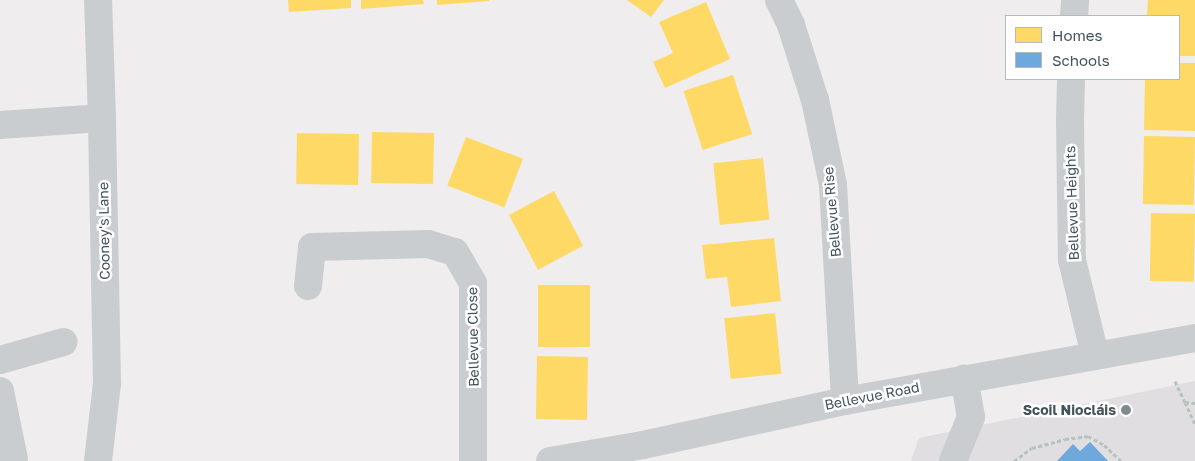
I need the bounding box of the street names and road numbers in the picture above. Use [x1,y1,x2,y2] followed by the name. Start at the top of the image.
[1062,145,1082,261] street label: Bellevue Heights
[820,166,844,258] street label: Bellevue Rise
[95,182,113,280] street label: Cooney's Lane
[464,287,482,387] street label: Bellevue Close
[823,379,921,413] street label: Bellevue Road

